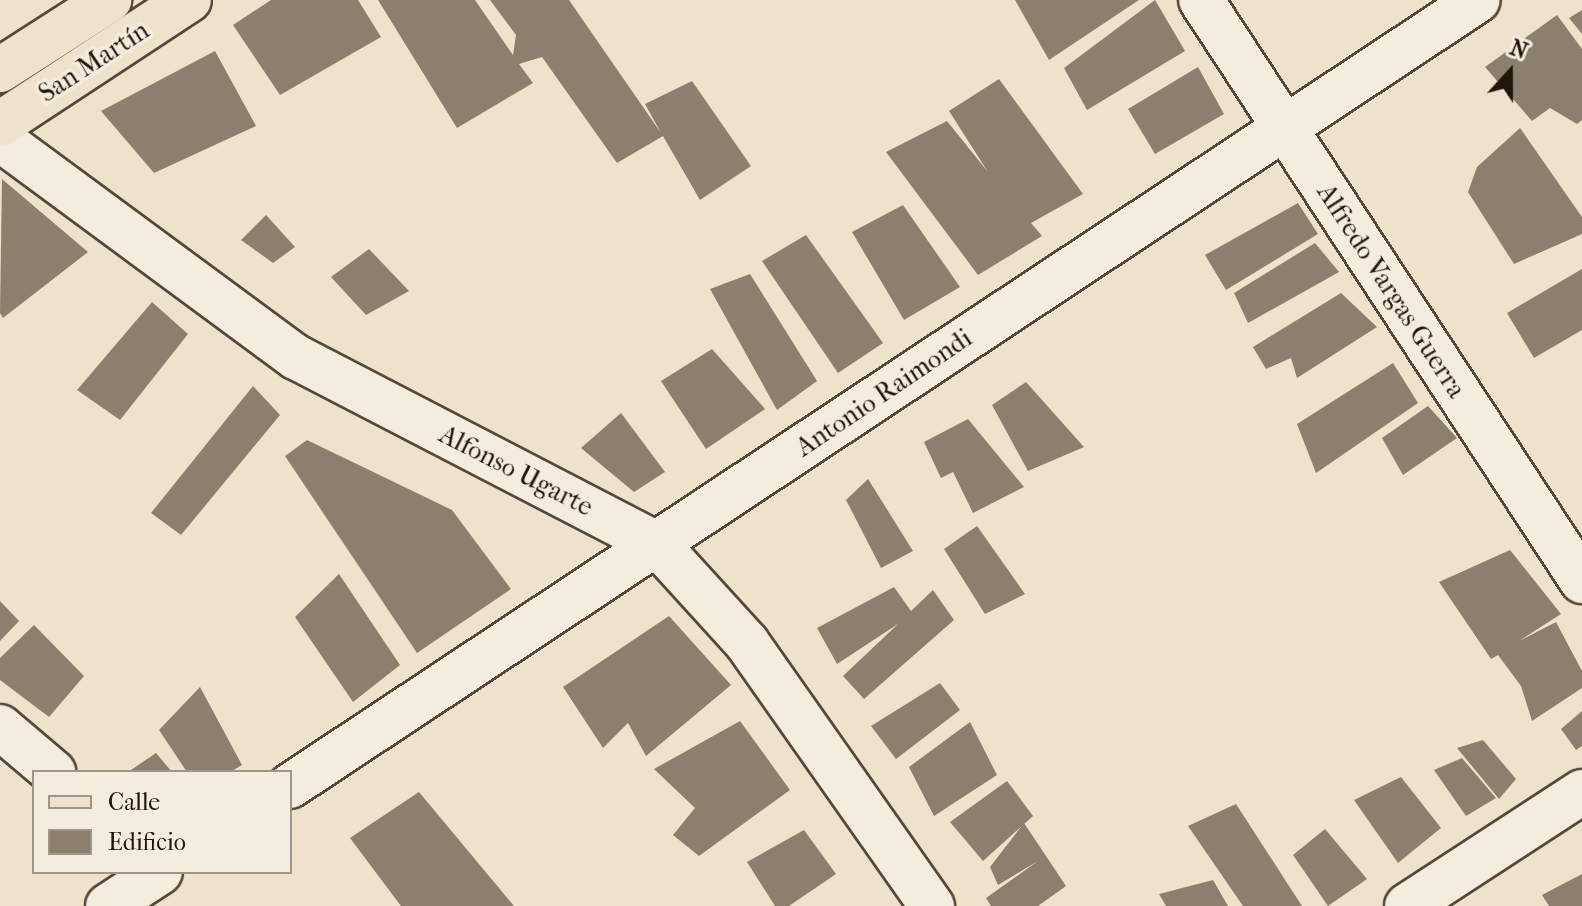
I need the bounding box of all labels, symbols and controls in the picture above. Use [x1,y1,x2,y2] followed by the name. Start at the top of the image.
[33,15,155,109] street label: San Martín
[1470,32,1550,112] north arrow
[1506,34,1531,65] text: N
[1310,178,1472,404] street label: Alfredo Vargas Guerra
[790,323,978,463] street label: Antonio Raimondi
[434,419,598,523] street label: Alfonso Ugarte
[32,770,292,874] legend
[108,788,160,816] text: Calle
[108,828,186,856] text: Edificio

